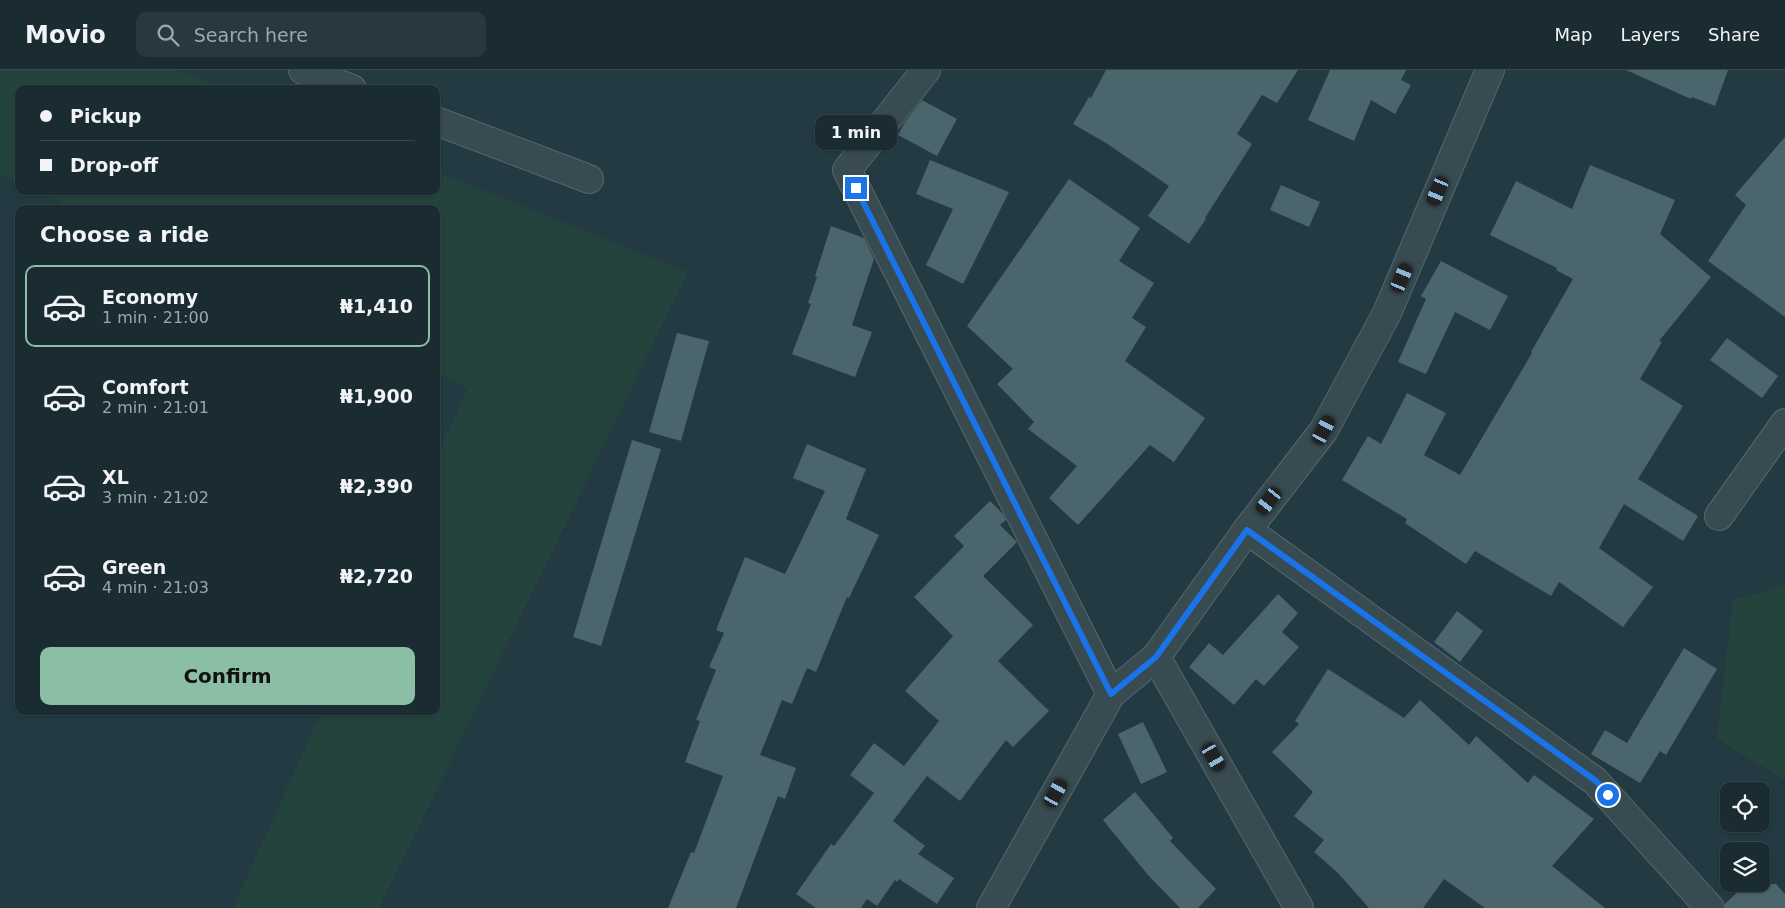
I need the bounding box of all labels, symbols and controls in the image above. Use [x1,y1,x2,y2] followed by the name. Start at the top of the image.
[136,12,486,57] search box
[25,21,106,49] text: Movio
[154,21,182,49] icon: search
[194,24,308,46] text: Search here
[1554,24,1592,45] text: Map
[1620,24,1680,45] text: Layers
[1708,24,1760,45] text: Share
[70,105,141,127] text: Pickup
[815,116,897,150] callout: 1 min
[831,123,881,142] text: 1 min
[70,154,158,176] text: Drop-off
[1425,174,1450,208] car
[845,177,867,199] route end
[40,222,209,247] text: Choose a ride
[1389,261,1414,295] car
[42,284,87,329] icon: car
[102,286,198,308] text: Economy
[340,295,413,317] text: ₦1,410
[102,308,209,327] text: 1 min · 21:00
[42,374,87,419] icon: car
[102,376,189,398] text: Comfort
[340,385,413,407] text: ₦1,900
[102,398,209,417] text: 2 min · 21:01
[1310,413,1337,447] car
[42,464,87,509] icon: car
[102,466,129,488] text: XL
[340,475,413,497] text: ₦2,390
[1253,485,1284,517] car
[102,488,209,507] text: 3 min · 21:02
[42,554,87,599] icon: car
[102,556,166,578] text: Green
[340,565,413,587] text: ₦2,720
[102,578,209,597] text: 4 min · 21:03
[40,647,415,705] button: Confirm
[1200,740,1227,774] car
[1042,776,1069,810] car
[1720,782,1770,892] map controls
[1720,782,1770,832] button: locate
[1597,784,1619,806] route start
[1720,842,1770,892] button: layers

